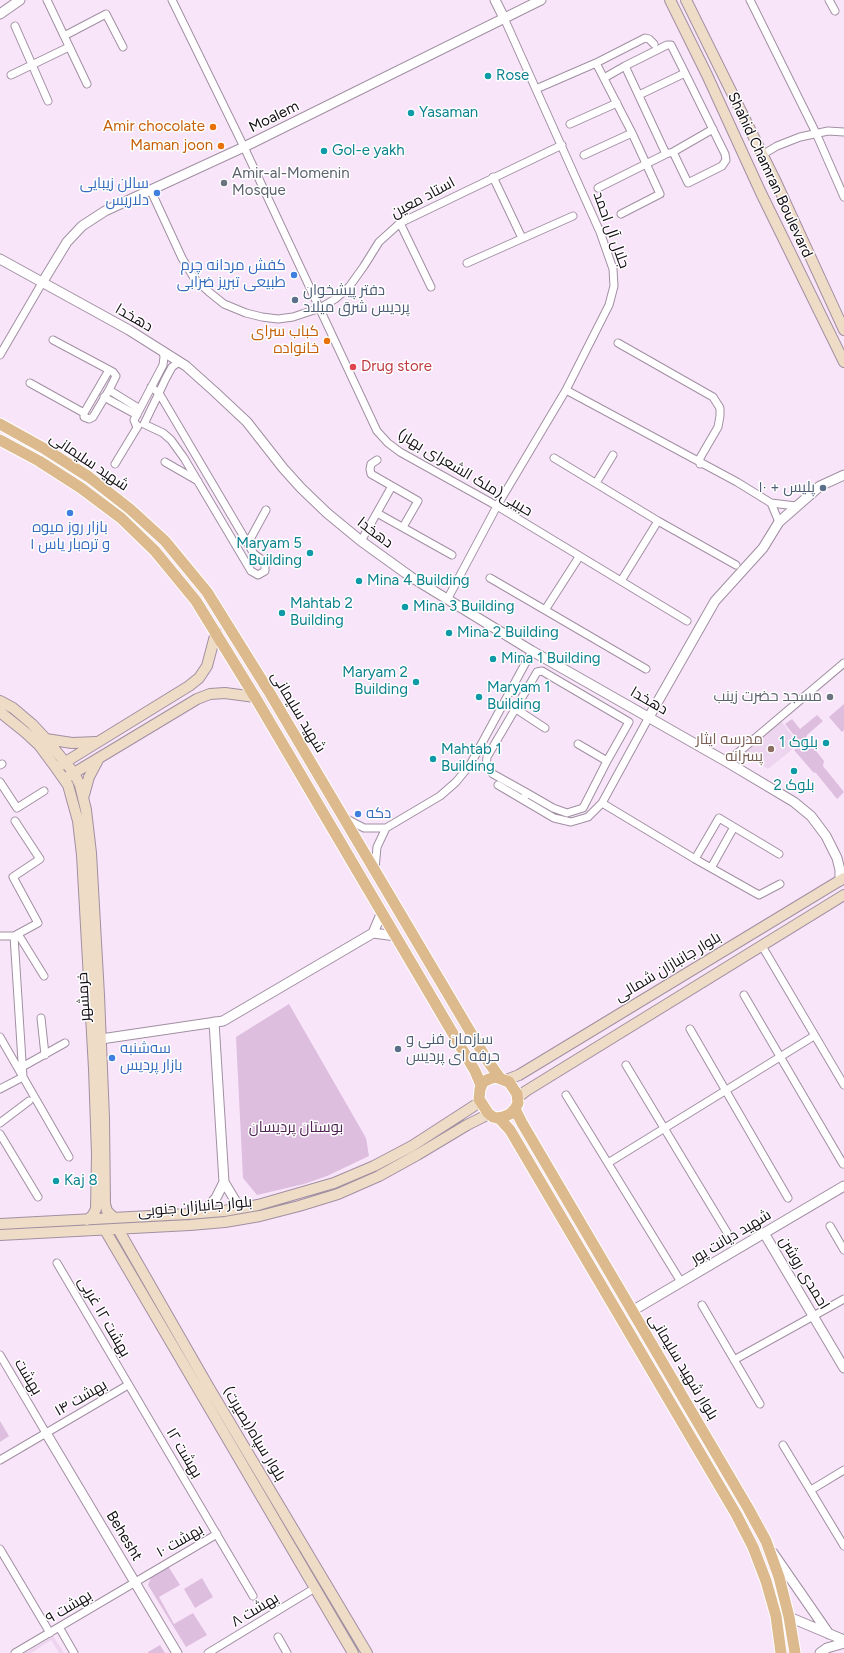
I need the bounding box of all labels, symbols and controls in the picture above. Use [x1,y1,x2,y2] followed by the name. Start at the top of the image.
[496,67,529,85] place label: Rose
[483,71,493,81] marker: Rose
[724,89,816,261] street label: Shahid Chamran Boulevard
[246,97,302,137] street label: Moalem
[419,104,478,122] place label: Yasaman
[406,108,416,118] marker: Yasaman
[103,118,205,136] place label: Amir chocolate
[208,122,218,132] marker: Amir chocolate
[130,137,213,155] place label: Maman joon
[216,141,226,151] marker: Maman joon
[332,142,405,160] place label: Gol-e yakh
[319,146,329,156] marker: Gol-e yakh
[232,165,349,200] place label: Amir-al-Momenin Mosque
[388,174,458,222] street label: استاد معین
[80,175,149,210] place label: سالن زیبایی دلاریس
[219,178,229,188] marker: Amir-al-Momenin Mosque
[152,188,162,198] marker: سالن زیبایی دلاریس
[589,189,633,271] street label: جلال آل احمد
[177,257,286,292] place label: کفش مردانه چرم طبیعی تبریز ضرابی
[289,270,299,280] marker: کفش مردانه چرم طبیعی تبریز ضرابی
[303,282,410,317] place label: دفتر پیشخوان پردیس شرق میلاد
[290,295,300,305] marker: دفتر پیشخوان پردیس شرق میلاد
[112,300,156,336] street label: دهخدا
[251,323,319,358] place label: کباب سرای خانواده
[322,336,332,346] marker: کباب سرای خانواده
[361,358,432,376] place label: Drug store
[348,362,358,372] marker: Drug store
[394,426,536,520] street label: حبیبی(ملک الشعرای بهار)
[46,429,132,495] street label: شهید سلیمانی
[758,479,815,497] place label: پلیس + ۱۰
[818,483,828,493] marker: پلیس + ۱۰
[65,508,75,518] marker: بازار روز میوه و تره‌بار یاس ۱
[353,514,397,552] street label: دهخدا
[30,519,110,554] place label: بازار روز میوه و تره‌بار یاس ۱
[236,535,302,570] place label: Maryam 5 Building
[305,548,315,558] marker: Maryam 5 Building
[367,572,470,590] place label: Mina 4 Building
[354,576,364,586] marker: Mina 4 Building
[290,595,353,630] place label: Mahtab 2 Building
[413,598,515,616] place label: Mina 3 Building
[400,602,410,612] marker: Mina 3 Building
[277,608,287,618] marker: Mahtab 2 Building
[457,624,559,642] place label: Mina 2 Building
[444,628,454,638] marker: Mina 2 Building
[501,650,601,668] place label: Mina 1 Building
[488,654,498,664] marker: Mina 1 Building
[342,664,408,699] place label: Maryam 2 Building
[267,668,329,756] street label: شهید سلیمانی
[411,677,421,687] marker: Maryam 2 Building
[487,679,550,714] place label: Maryam 1 Building
[627,683,671,719] street label: دهخدا
[713,688,822,706] place label: مسجد حضرت زینب
[474,692,484,702] marker: Maryam 1 Building
[825,692,835,702] marker: مسجد حضرت زینب
[696,731,763,766] place label: مدرسه ایثار پسرانه
[779,734,818,752] place label: بلوک 1
[821,738,831,748] marker: بلوک 1
[441,741,502,776] place label: Mahtab 1 Building
[766,744,776,754] marker: مدرسه ایثار پسرانه
[428,754,438,764] marker: Mahtab 1 Building
[789,766,799,776] marker: بلوک 2
[773,777,815,795] place label: بلوک 2
[366,805,391,823] place label: دکه
[353,809,363,819] marker: دکه
[612,928,724,1006] street label: بلوار جانبازان شمالی
[74,972,94,1022] street label: خرمشهر
[406,1031,500,1066] place label: سازمان فنی و حرفه ای پردیس
[120,1040,183,1075] place label: سه‌شنبه بازار پردیس
[393,1044,403,1054] marker: سازمان فنی و حرفه ای پردیس
[107,1053,117,1063] marker: سه‌شنبه بازار پردیس
[249,1119,343,1137] park label: بوستان پردیسان
[64,1172,98,1190] place label: Kaj 8
[51,1176,61,1186] marker: Kaj 8
[137,1193,253,1221] street label: بلوار جانبازان جنوبی
[687,1206,775,1268] street label: شهید دیانت پور
[775,1233,833,1313] street label: احمدی روشن
[74,1274,134,1360] street label: بهشت ۱۲ غربی
[644,1311,722,1423] street label: بلوار شهید سلیمانی
[10,1356,46,1398] street label: بهشت
[52,1376,110,1420] street label: بهشت ۱۴
[219,1383,289,1485] street label: بلوار سپاه(بصیرت)
[162,1425,206,1481] street label: بهشت ۱۲
[102,1508,146,1564] street label: Behesht
[153,1520,207,1562] street label: بهشت ۱۰
[43,1586,95,1628] street label: بهشت ۹
[228,1589,282,1631] street label: بهشت ۸

